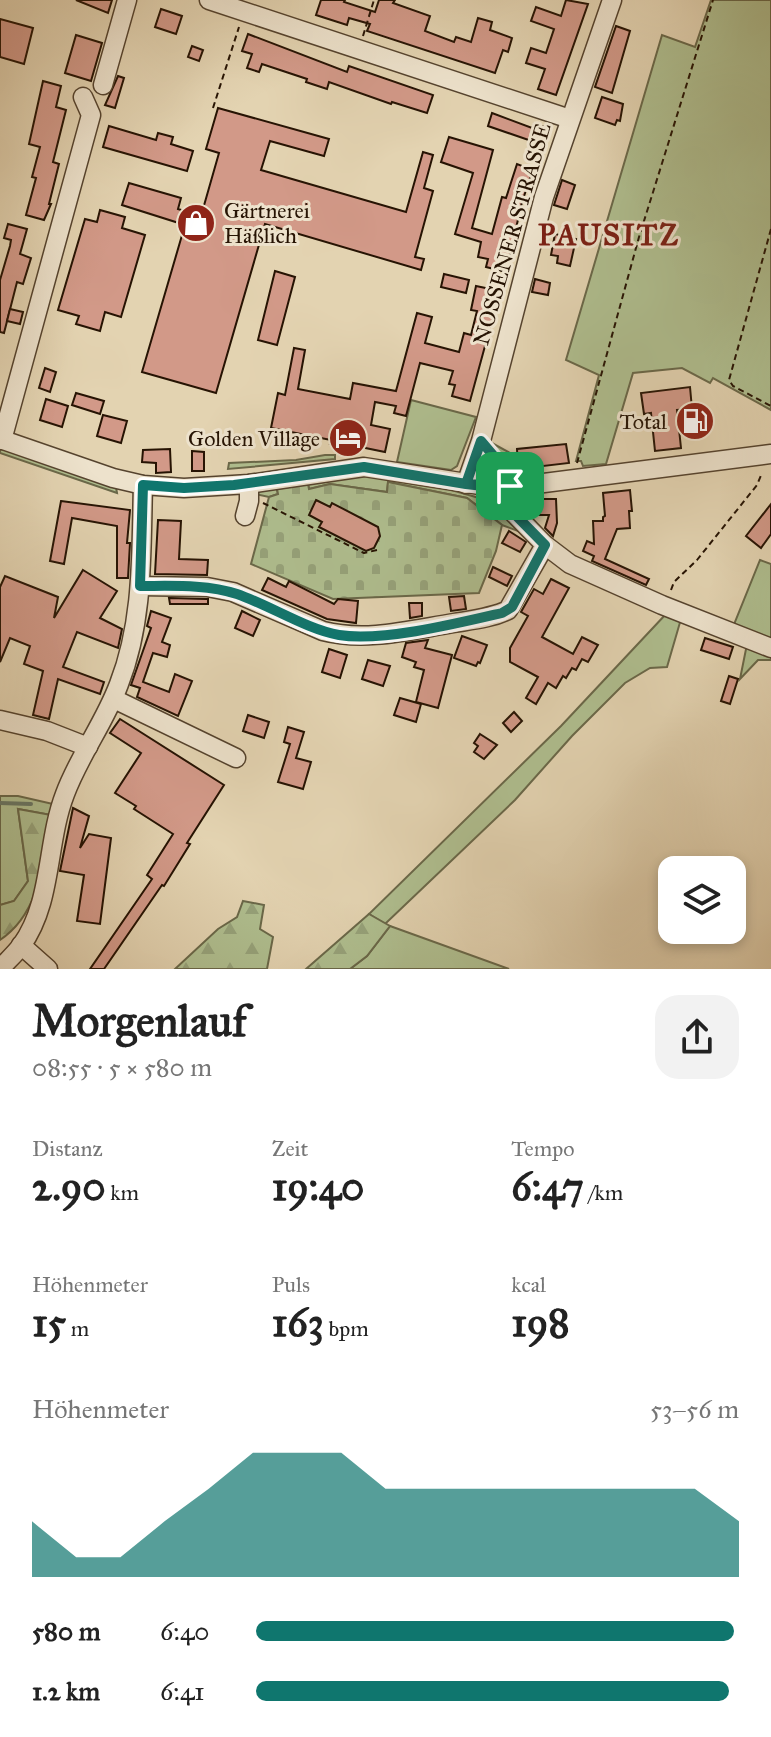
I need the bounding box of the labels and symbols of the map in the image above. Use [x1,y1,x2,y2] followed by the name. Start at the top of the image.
[467,119,557,348] street label: NOSSENER STRASSE
[224,197,310,249] place label: Gärtnerei Häßlich
[175,202,217,244] shop icon: Gärtnerei Häßlich
[538,217,680,253] district label: PAUSITZ
[674,400,716,442] fuel station icon: Total
[619,408,667,435] place label: Total
[327,417,369,459] hotel icon: Golden Village
[188,425,320,452] place label: Golden Village
[476,452,544,520] pin

